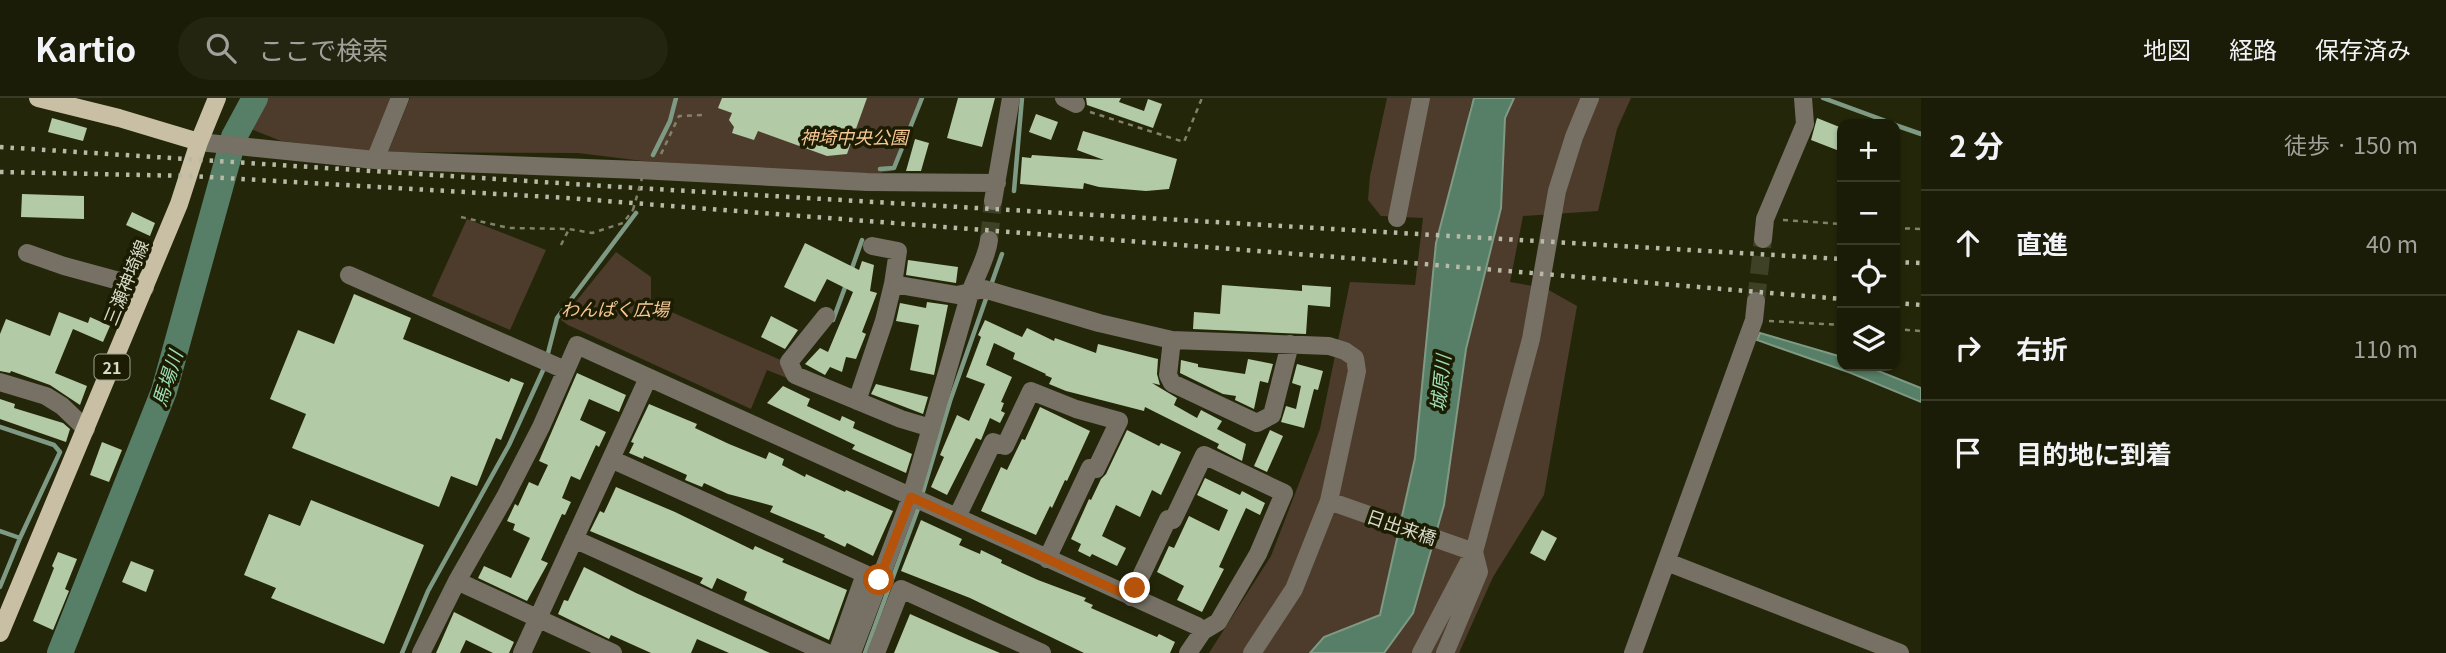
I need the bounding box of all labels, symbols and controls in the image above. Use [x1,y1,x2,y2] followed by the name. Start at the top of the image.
[178,17,668,80] search box
[35,24,136,72] text: Kartio
[202,29,240,67] icon: search
[258,30,388,67] text: ここで検索
[2143,31,2191,66] text: 地図
[2229,31,2277,66] text: 経路
[2315,31,2411,66] text: 保存済み
[1837,119,1900,371] map controls
[1837,119,1900,182] button: +
[1949,122,2004,166] text: 2 分
[800,123,911,149] park label: 神埼中央公園
[2284,127,2418,161] text: 徒歩 · 150 m
[1837,182,1900,245] button: −
[1949,224,1987,262] icon: ahead
[2016,224,2068,261] text: 直進
[2366,226,2418,260] text: 40 m
[96,235,154,329] street label: 三瀬神埼線
[1837,245,1900,308] button: locate
[561,295,671,321] park label: わんぱく広場
[1837,308,1900,371] button: layers
[1949,329,1987,367] icon: right
[2016,329,2068,366] text: 右折
[2353,331,2418,365] text: 110 m
[144,345,188,409] water label: 馬場川
[1423,351,1456,413] water label: 城原川
[94,354,130,380] road number: 21
[1949,434,1987,472] icon: arrive
[2016,434,2172,471] text: 目的地に到着
[1364,502,1440,550] street label: 日出来橋
[863,564,894,595] route start
[1119,572,1150,603] route end

